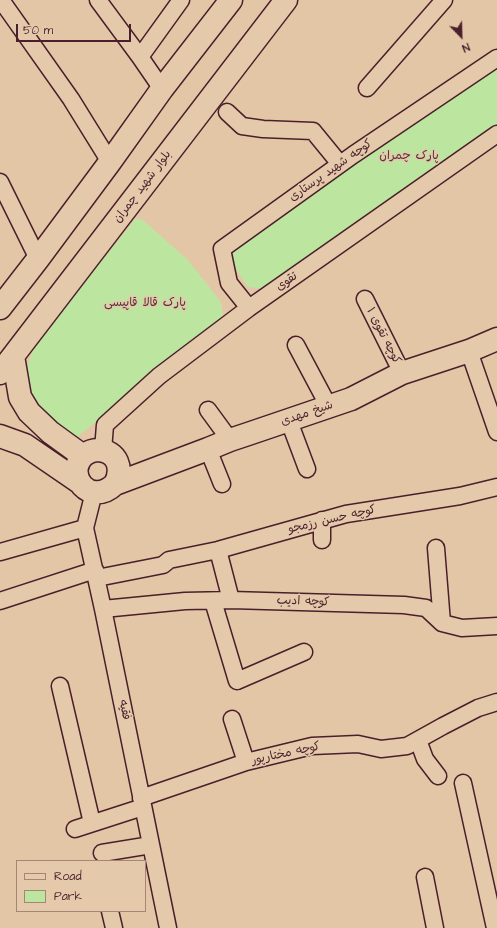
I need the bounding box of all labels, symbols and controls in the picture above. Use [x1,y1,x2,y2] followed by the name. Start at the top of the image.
[18,16,133,42] scale bar
[441,16,481,56] north arrow
[23,22,53,39] text: 50 m
[460,39,472,56] text: N
[287,137,375,205] street label: کوچه شهید پرستاری
[111,148,175,226] street label: بلوار شهید چمران
[379,149,439,163] park label: پارک چمران
[273,269,301,295] street label: تقوی
[104,296,186,310] park label: پارک قالا قاپیسی
[363,305,403,367] street label: کوچه تقوی ۱
[279,398,335,430] street label: شیخ مهدی
[287,503,377,537] street label: کوچه حسن رزمجو
[276,594,330,610] street label: کوچه ادیب
[115,699,133,721] street label: فقیه
[250,740,322,768] street label: کوچه مختارپور
[16,860,146,912] legend
[54,868,82,885] text: Road
[54,888,82,905] text: Park

